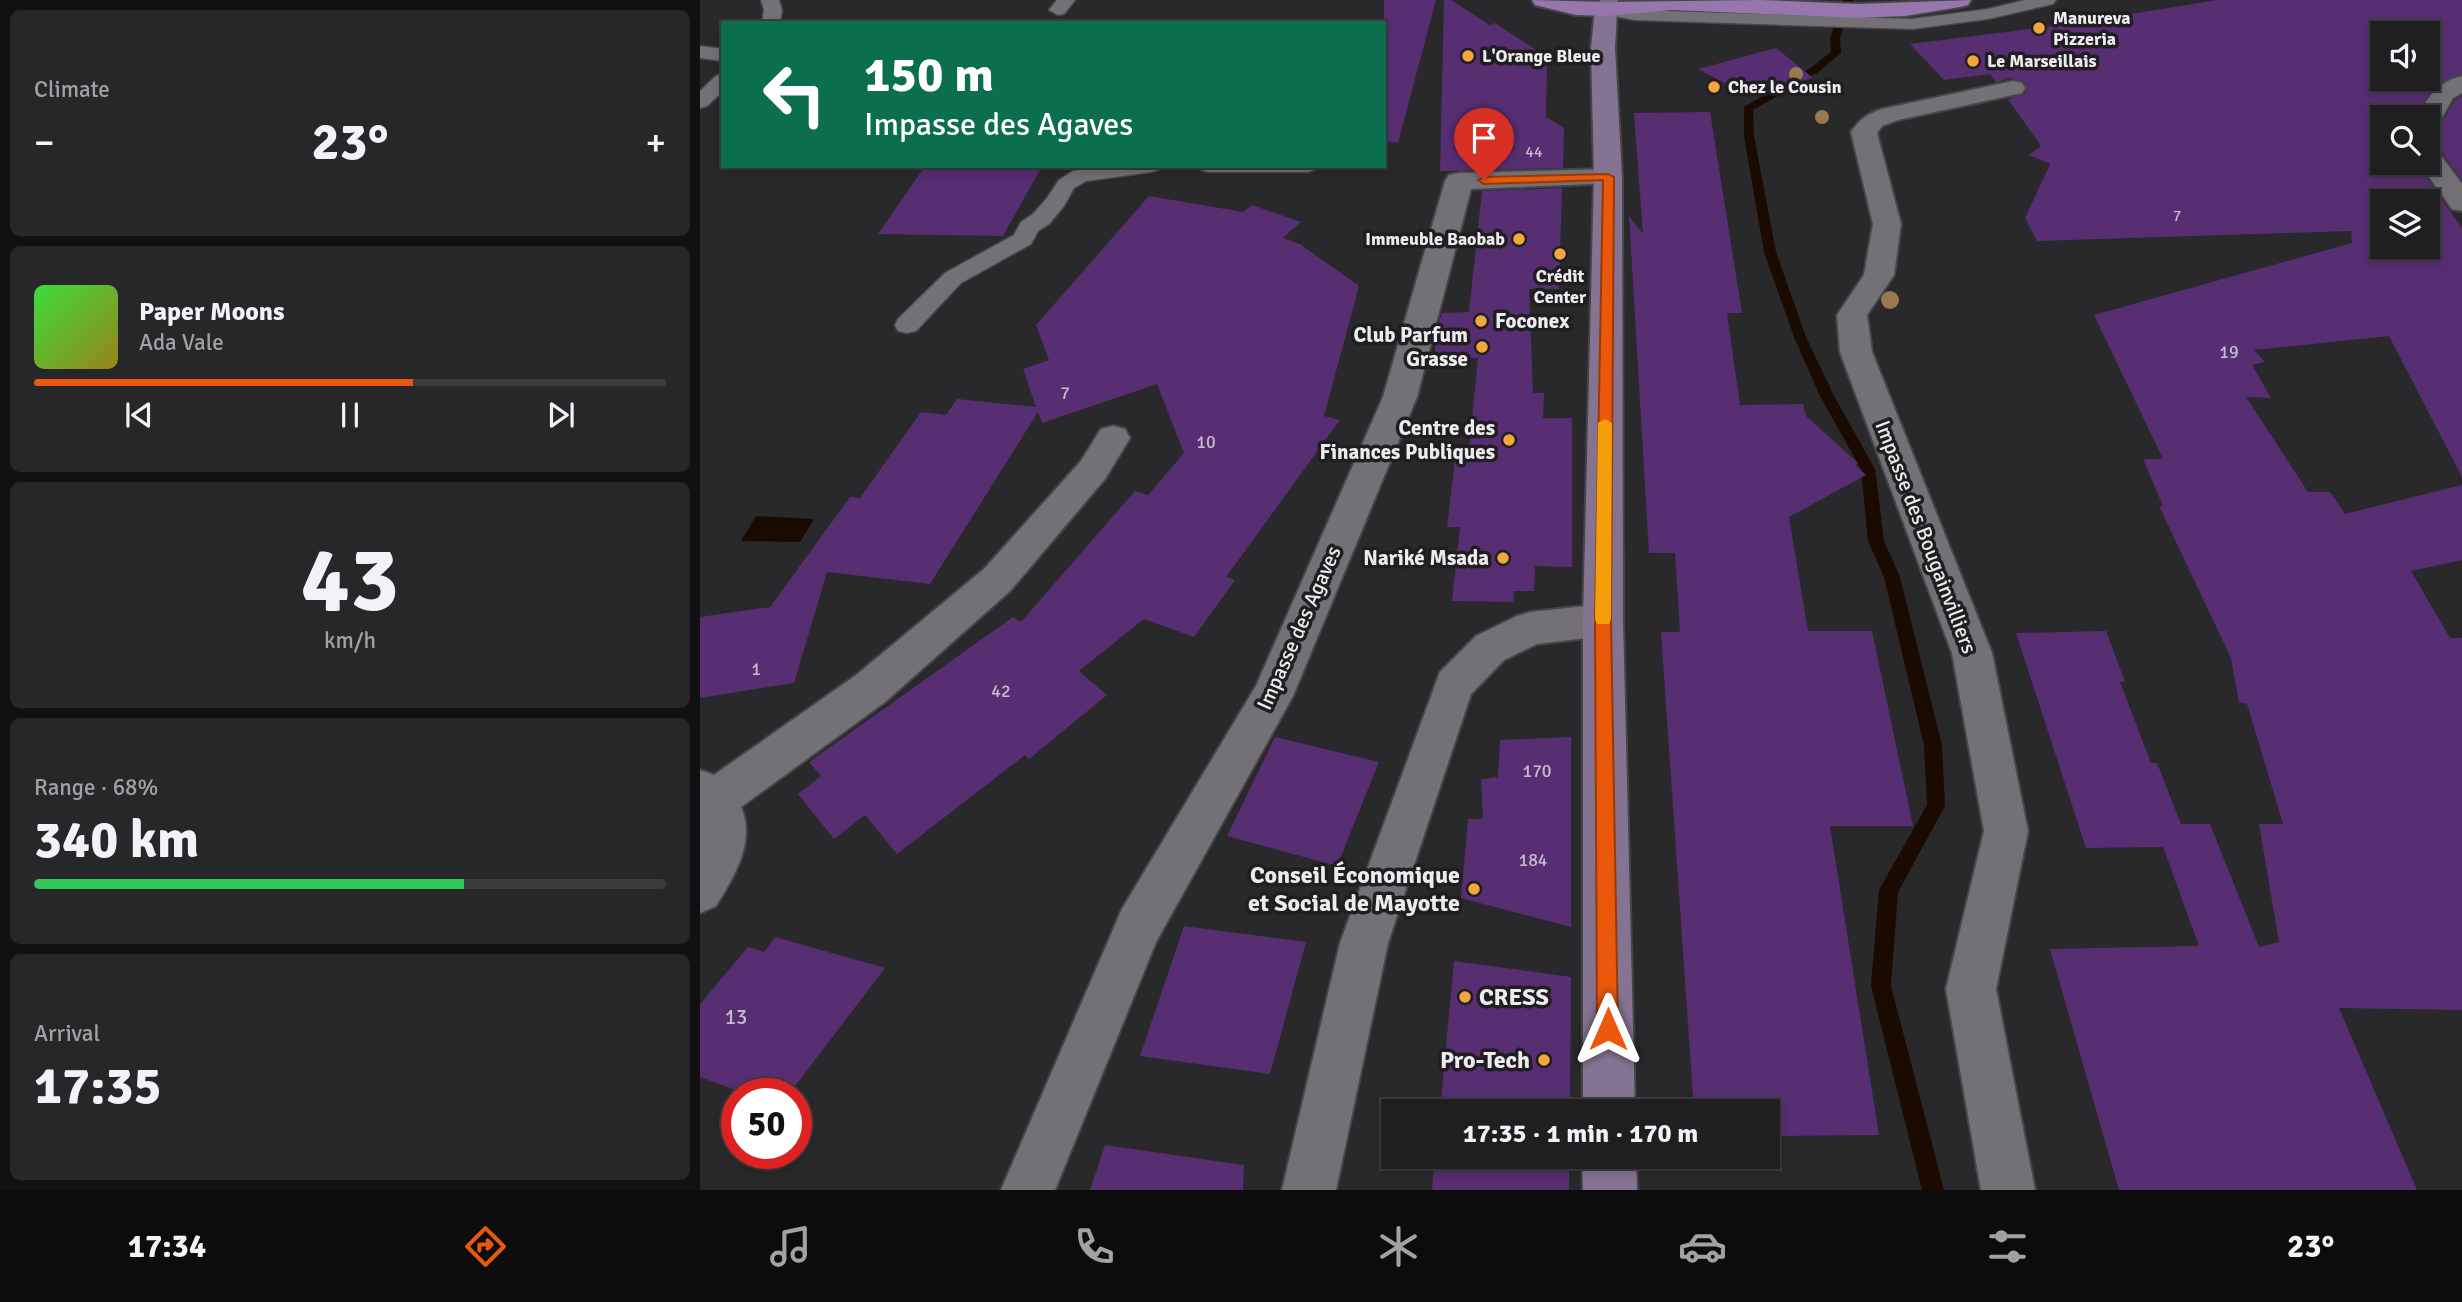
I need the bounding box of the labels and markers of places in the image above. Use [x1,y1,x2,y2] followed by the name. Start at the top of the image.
[2053,7,2130,50] place label: Manureva Pizzeria
[2031,20,2047,36] marker: Manureva Pizzeria
[1482,45,1600,67] place label: L'Orange Bleue
[1460,48,1476,64] marker: L'Orange Bleue
[1987,50,2097,72] place label: Le Marseillais
[1965,53,1981,69] marker: Le Marseillais
[1728,76,1842,98] place label: Chez le Cousin
[1706,79,1722,95] marker: Chez le Cousin
[1454,108,1514,180] pin
[1365,228,1505,250] place label: Immeuble Baobab
[1511,231,1527,247] marker: Immeuble Baobab
[1552,246,1568,262] marker: Crédit Center
[1534,265,1587,308] place label: Crédit Center
[1495,308,1570,334] place label: Foconex
[1473,313,1489,329] marker: Foconex
[1354,322,1468,372] place label: Club Parfum Grasse
[1474,339,1490,355] marker: Club Parfum Grasse
[1320,415,1495,465] place label: Centre des Finances Publiques
[1501,432,1517,448] marker: Centre des Finances Publiques
[1363,545,1489,571] place label: Nariké Msada
[1495,550,1511,566] marker: Nariké Msada
[1248,860,1460,918] place label: Conseil Économique et Social de Mayotte
[1466,881,1482,897] marker: Conseil Économique et Social de Mayotte
[1479,982,1549,1012] place label: CRESS
[1457,989,1473,1005] marker: CRESS
[1440,1045,1530,1075] place label: Pro-Tech
[1536,1052,1552,1068] marker: Pro-Tech

